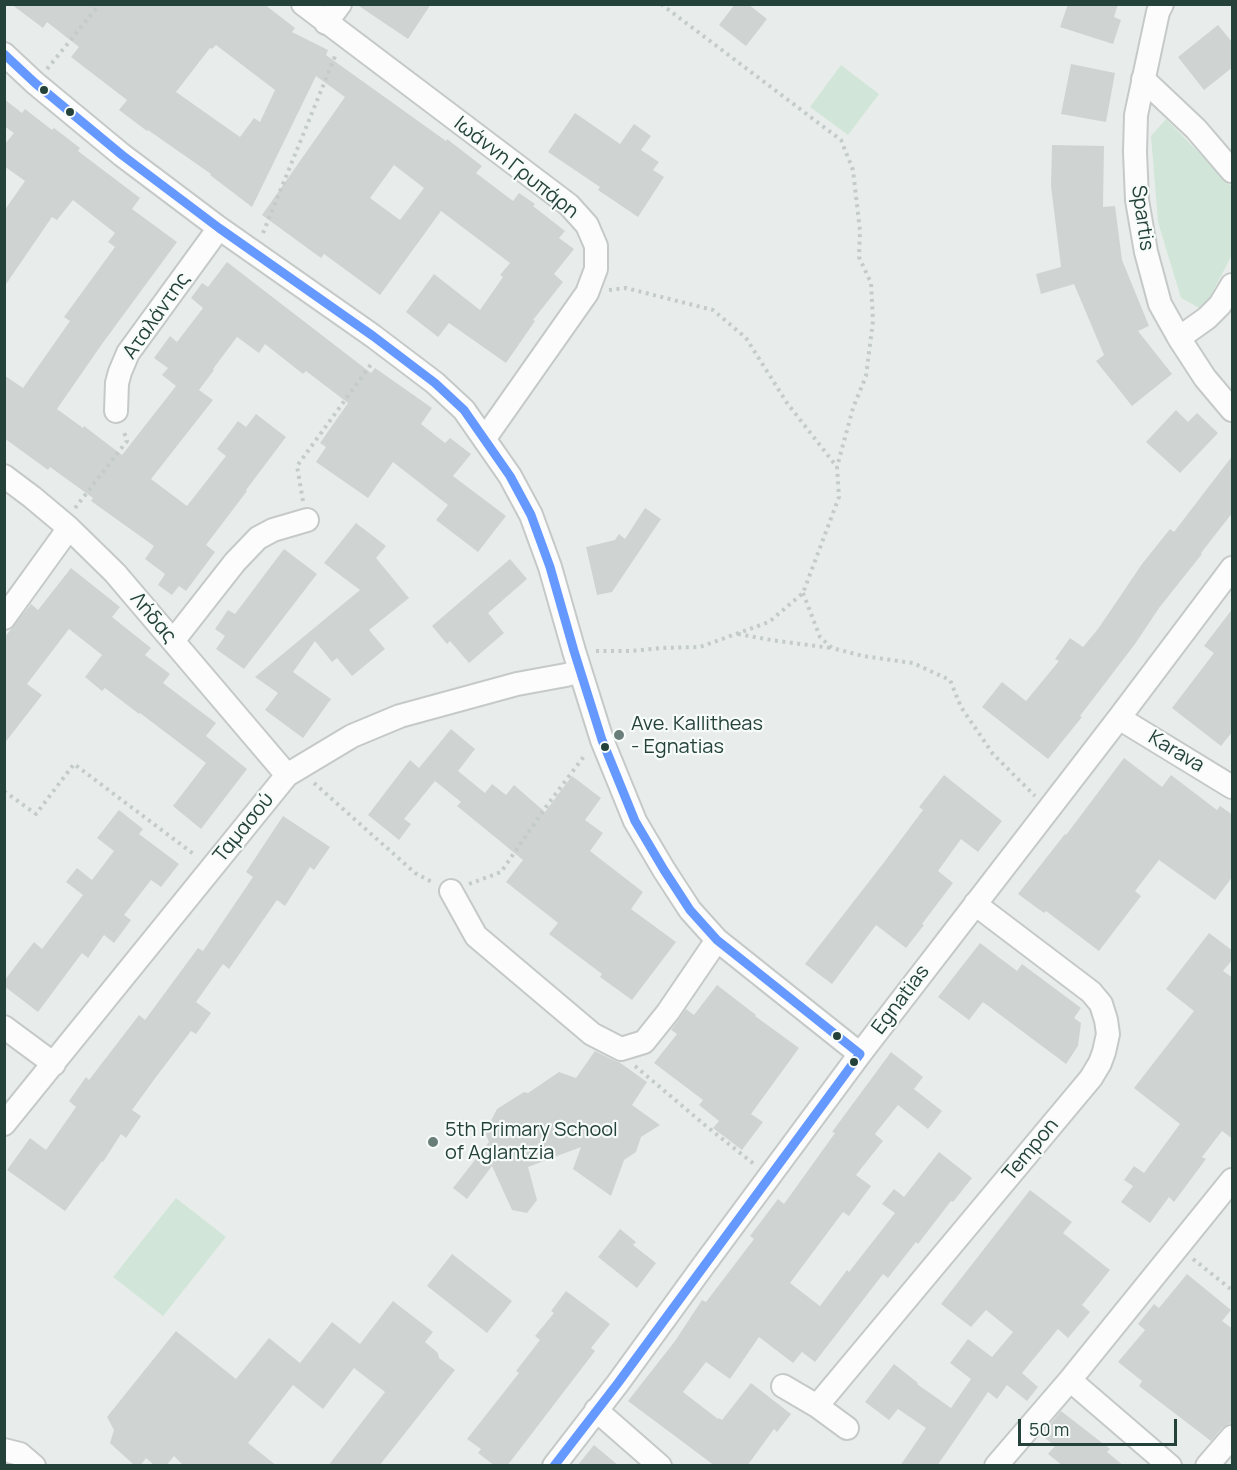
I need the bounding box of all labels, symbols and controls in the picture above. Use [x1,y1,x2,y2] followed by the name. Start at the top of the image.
[38,84,50,96] unlabelled marker
[64,106,76,118] unlabelled marker
[449,112,583,224] street label: Ιωάννη Γρυπάρη
[1126,184,1158,252] street label: Spartis
[118,268,196,364] street label: Αταλάντης
[125,588,181,648] street label: Λήδας
[631,712,763,759] place label: Ave. Kallitheas - Egnatias
[1144,726,1208,778] street label: Karava
[612,728,626,742] marker: Ave. Kallitheas - Egnatias
[599,741,611,753] unlabelled marker
[209,788,279,868] street label: Ταμασού
[867,961,935,1039] street label: Egnatias
[831,1030,843,1042] unlabelled marker
[848,1056,860,1068] unlabelled marker
[998,1114,1064,1186] street label: Tempon
[445,1118,618,1165] place label: 5th Primary School of Aglantzia
[426,1135,440,1149] marker: 5th Primary School of Aglantzia
[1021,1407,1180,1445] scale bar
[1029,1417,1069,1441] text: 50 m

